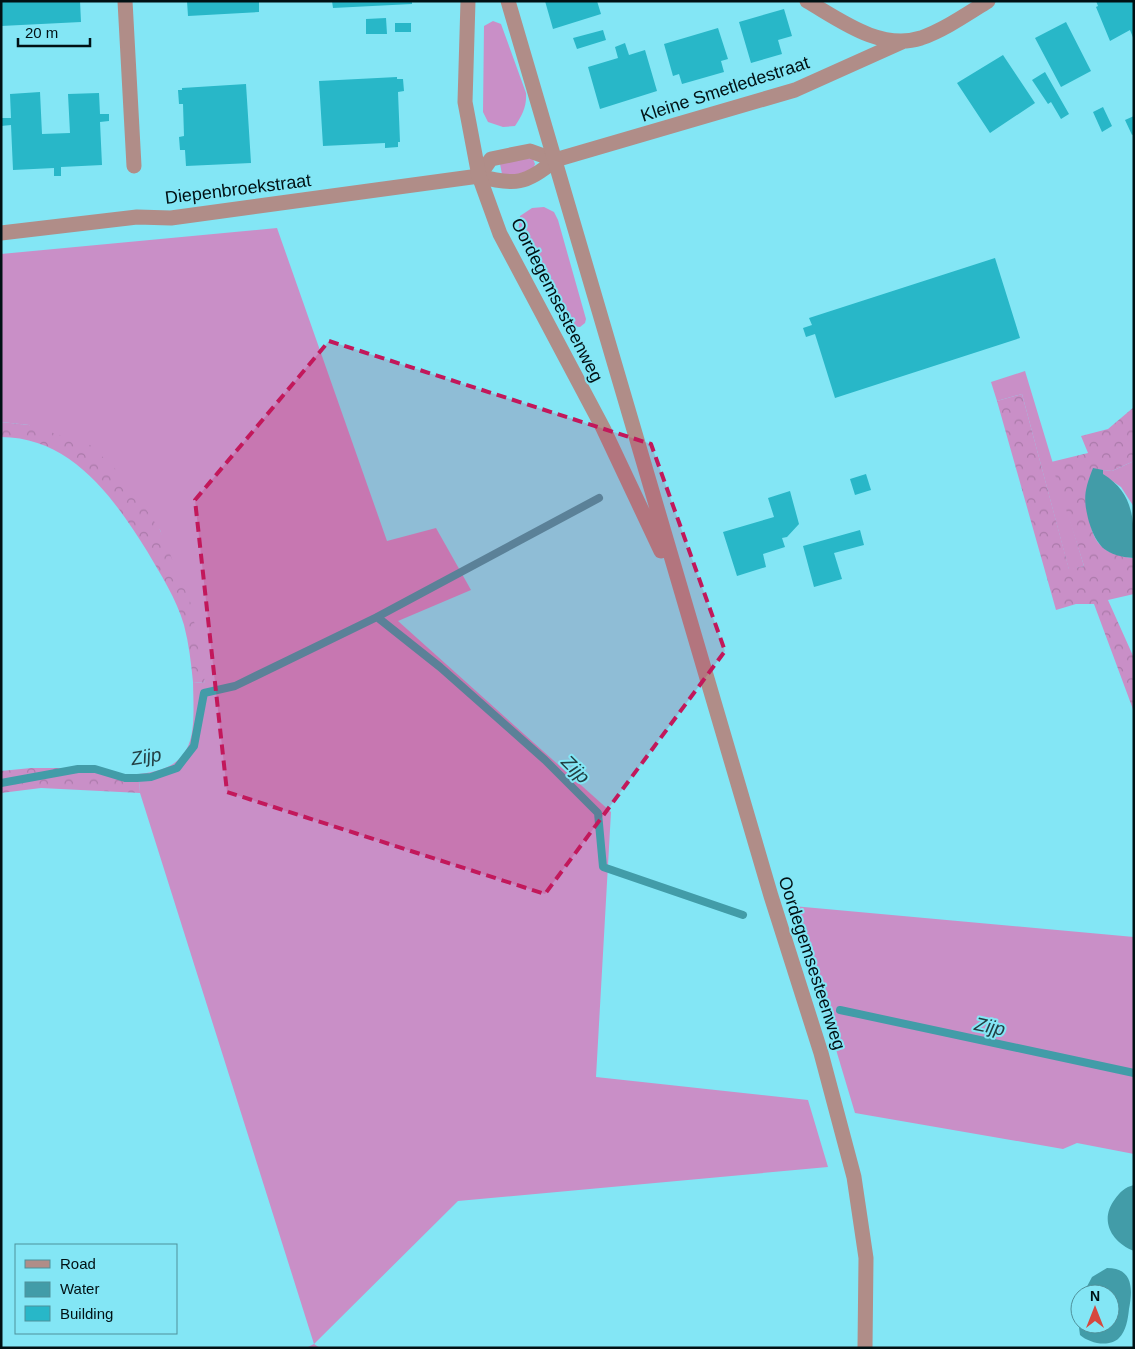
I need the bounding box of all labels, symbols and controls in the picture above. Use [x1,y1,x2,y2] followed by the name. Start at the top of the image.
[18,15,90,47] scale bar
[25,24,58,41] text: 20 m
[638,52,812,126] street label: Kleine Smetledestraat
[164,170,312,208] street label: Diepenbroekstraat
[507,215,607,385] street label: Oordegemsesteenweg
[128,744,163,769] water label: Zijp
[557,750,594,788] water label: Zijp
[775,874,849,1052] street label: Oordegemsesteenweg
[972,1013,1007,1040] water label: Zijp
[15,1244,178,1334] legend
[60,1255,96,1272] text: Road
[60,1280,99,1297] text: Water
[1070,1284,1120,1334] north arrow
[1090,1288,1100,1304] text: N
[60,1305,113,1322] text: Building

